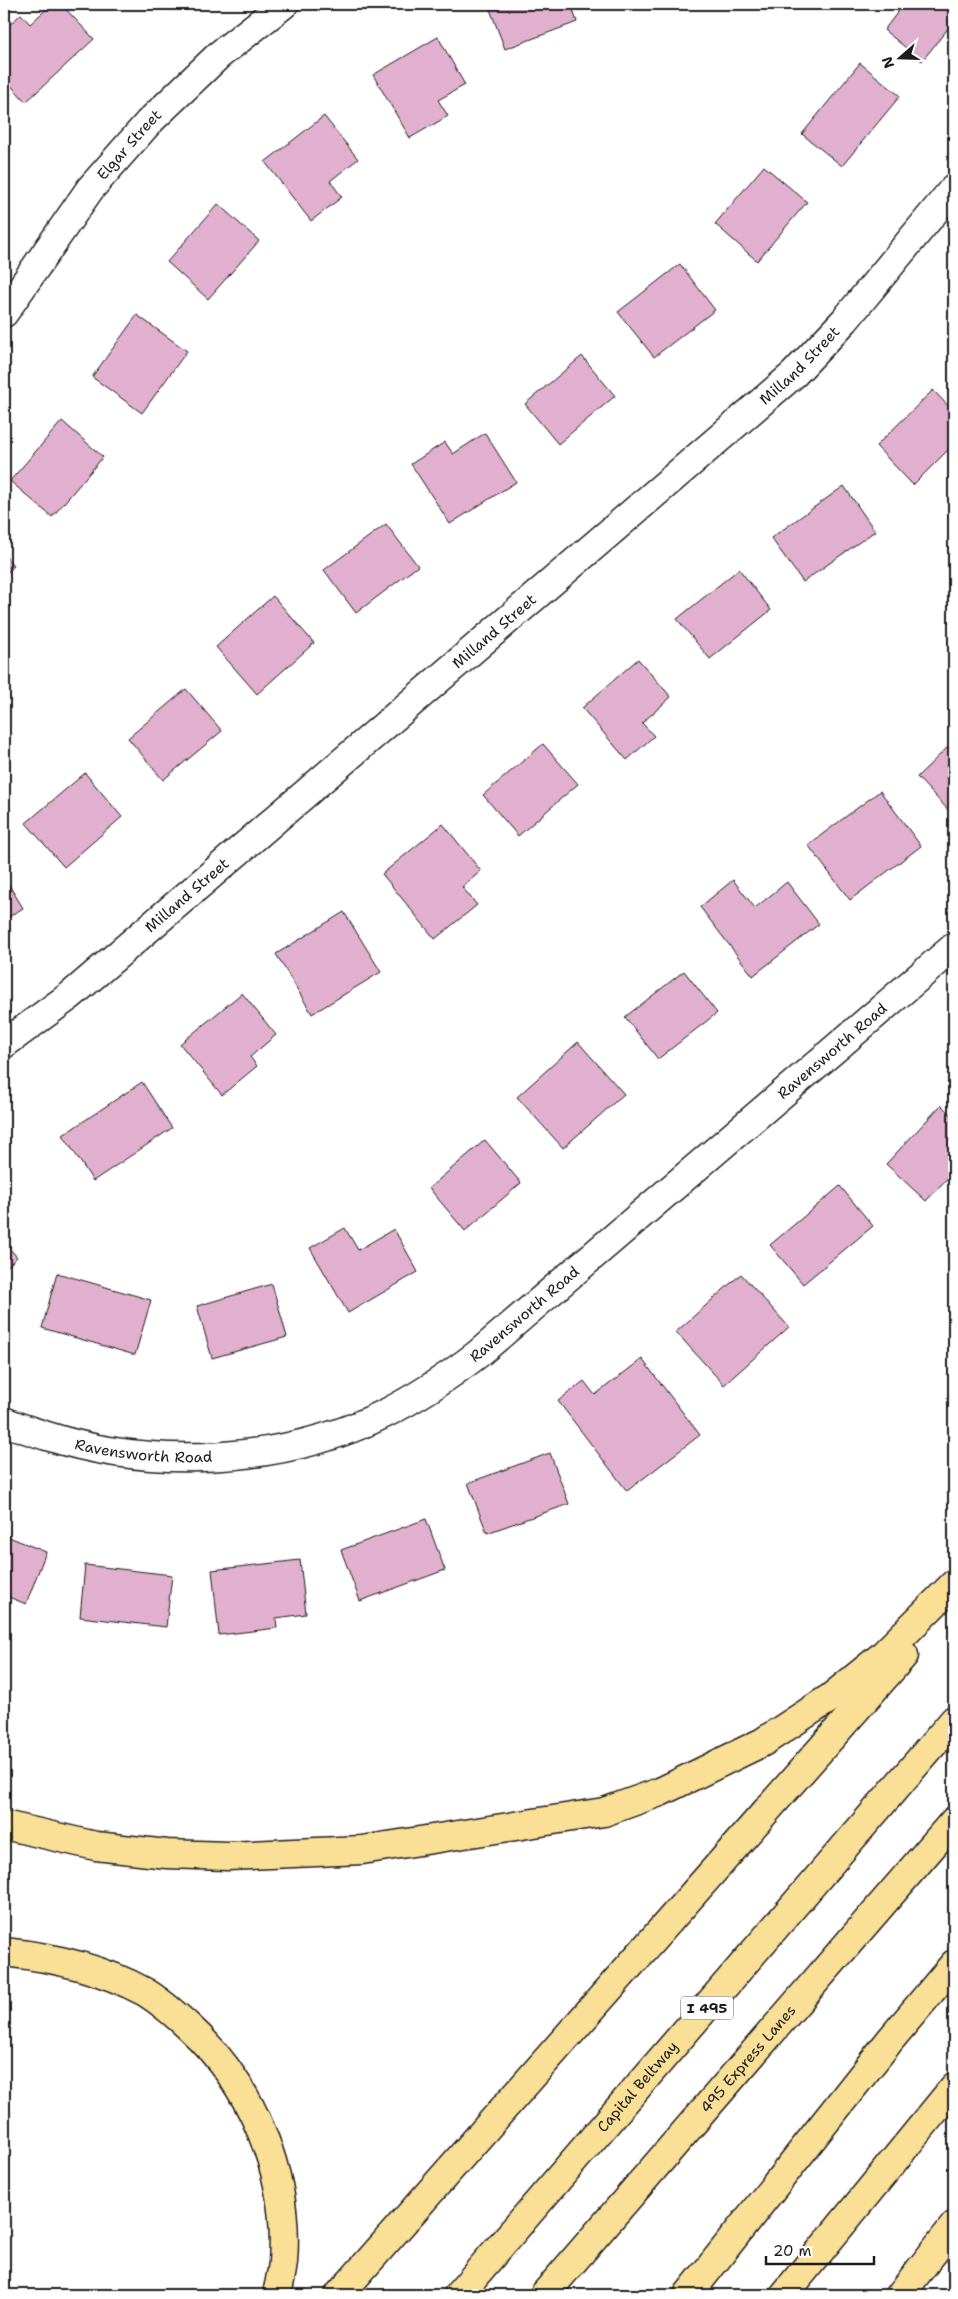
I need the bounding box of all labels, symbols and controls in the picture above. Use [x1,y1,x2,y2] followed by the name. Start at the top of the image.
[876,32,926,82] north arrow
[877,54,898,71] text: N
[92,105,166,184] street label: Elgar Street
[755,322,844,409] street label: Milland Street
[448,590,541,673] street label: Milland Street
[141,854,233,937] street label: Milland Street
[773,998,892,1104] street label: Ravensworth Road
[466,1261,584,1367] street label: Ravensworth Road
[73,1434,213,1467] street label: Ravensworth Road
[681,1996,733,2020] road number: I 495
[696,2001,800,2117] street label: 495 Express Lanes
[593,2037,683,2137] street label: Capital Beltway
[766,2234,873,2266] scale bar
[773,2241,812,2261] text: 20 m

